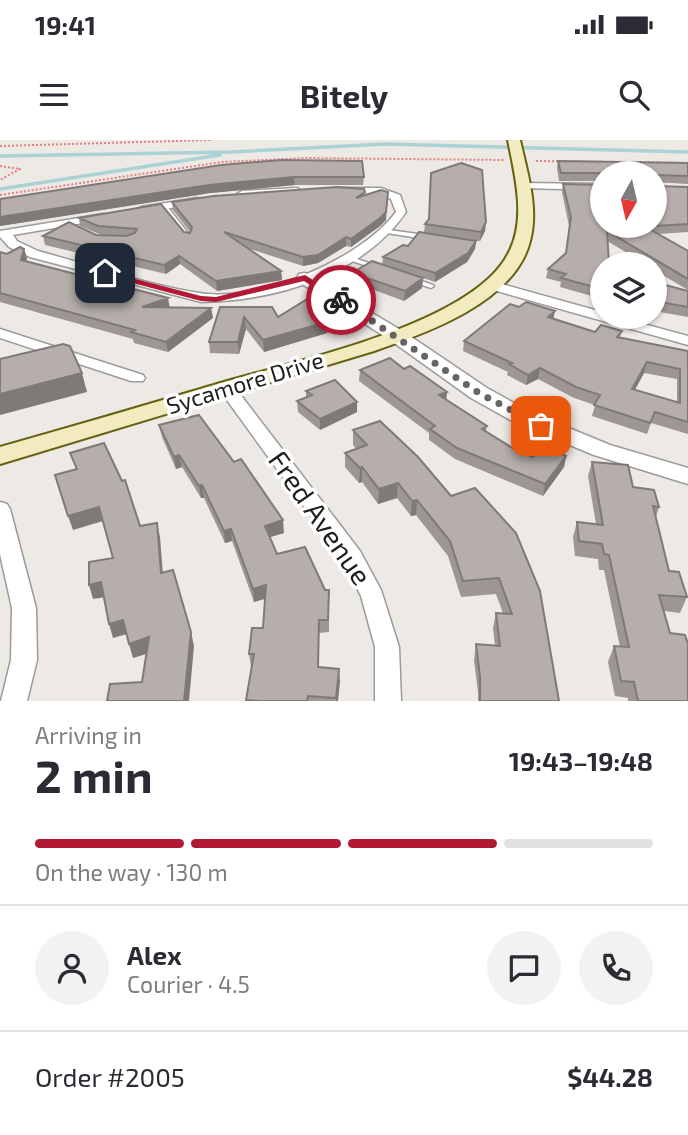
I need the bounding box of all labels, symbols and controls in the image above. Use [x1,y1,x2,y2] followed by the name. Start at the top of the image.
[35,9,96,40] text: 19:41
[35,76,73,114] icon: menu
[300,76,388,114] text: Bitely
[615,76,653,114] icon: search
[590,161,667,238] north arrow
[590,161,667,329] map controls
[75,243,135,303] pin
[590,252,667,329] button: layers
[86,254,124,292] icon: home
[306,265,376,335] courier
[322,281,360,319] icon: bike
[163,345,327,419] street label: Sycamore Drive
[511,396,571,456] pin
[522,407,560,445] icon: bag
[262,444,379,591] street label: Fred Avenue
[35,721,142,749] text: Arriving in
[509,745,653,776] text: 19:43–19:48
[35,747,153,802] text: 2 min
[35,858,228,886] text: On the way · 130 m
[35,931,109,1005] button: person
[487,931,561,1005] button: chat
[579,931,653,1005] button: phone
[127,939,182,970] text: Alex
[127,970,250,998] text: Courier · 4.5
[35,1061,185,1092] text: Order #2005
[567,1061,653,1092] text: $44.28

